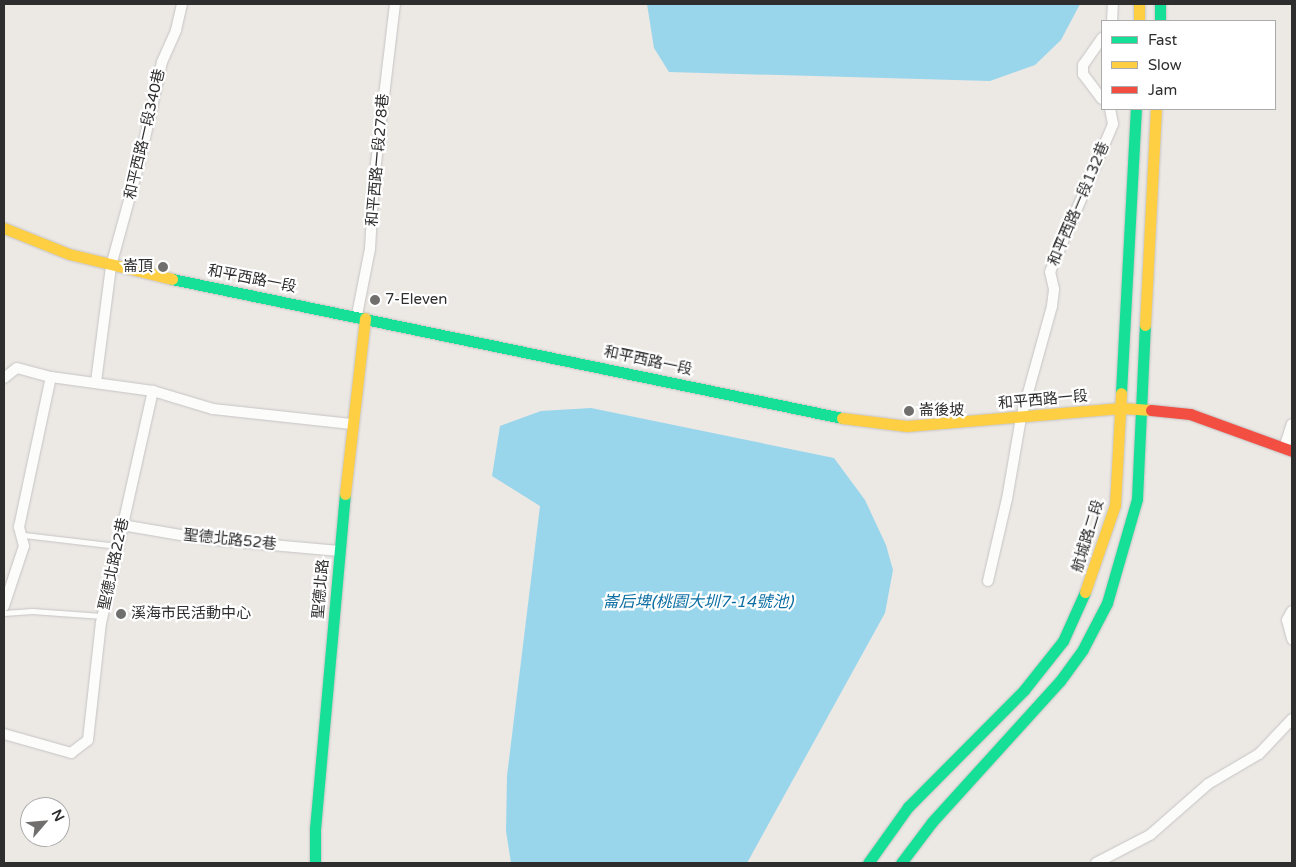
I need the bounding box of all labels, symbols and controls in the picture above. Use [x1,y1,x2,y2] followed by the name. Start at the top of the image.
[1101,20,1276,110] legend
[1148,31,1177,49] text: Fast
[1148,56,1182,74] text: Slow
[121,67,169,201] street label: 和平西路一段340巷
[1148,81,1177,99] text: Jam
[363,93,393,227] street label: 和平西路一段278巷
[1045,139,1113,269] street label: 和平西路一段132巷
[123,258,153,276] place label: 崙頂
[157,261,169,273] marker: 崙頂
[206,262,298,296] street label: 和平西路一段
[385,291,447,309] place label: 7-Eleven
[369,294,381,306] marker: 7-Eleven
[602,343,694,379] street label: 和平西路一段
[997,387,1089,413] street label: 和平西路一段
[919,402,964,420] place label: 崙後坡
[903,405,915,417] marker: 崙後坡
[1068,498,1108,574] street label: 航城路二段
[95,516,133,612] street label: 聖德北路22巷
[182,526,278,554] street label: 聖德北路52巷
[309,558,333,620] street label: 聖德北路
[603,592,793,612] water label: 崙后埤(桃園大圳7-14號池)
[131,605,251,623] place label: 溪海市民活動中心
[115,608,127,620] marker: 溪海市民活動中心
[20,797,70,847] north arrow
[48,807,68,824] text: N

